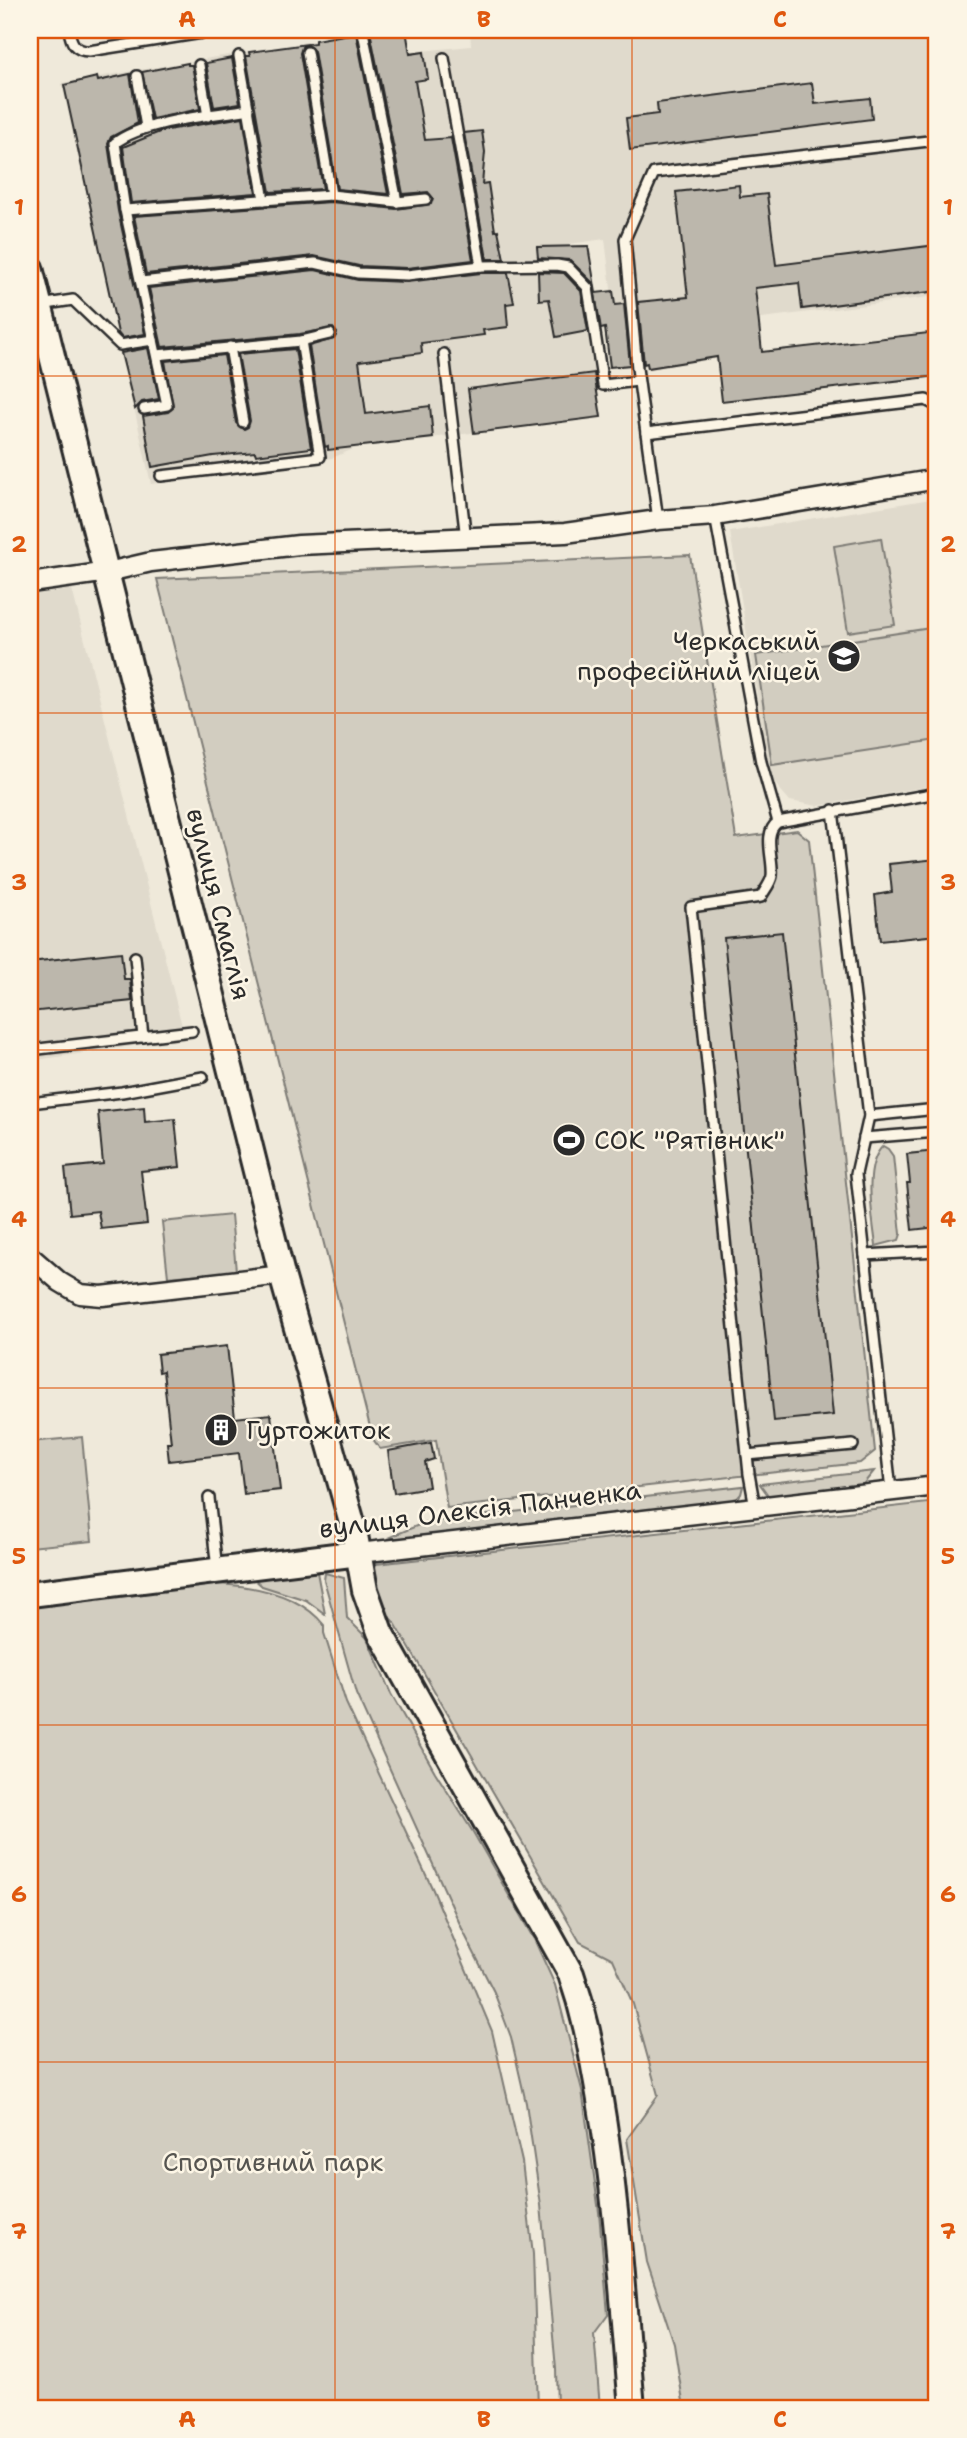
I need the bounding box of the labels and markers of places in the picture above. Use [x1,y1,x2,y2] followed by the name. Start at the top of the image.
[577,623,820,688] place label: Черкаський професійний ліцей
[825,637,863,675] school or university icon: Черкаський професійний ліцей
[550,1121,588,1159] sports icon: СОК "Рятівник"
[594,1122,785,1157] place label: СОК "Рятівник"
[202,1411,240,1449] building icon: Гуртожиток
[246,1412,391,1447] place label: Гуртожиток

